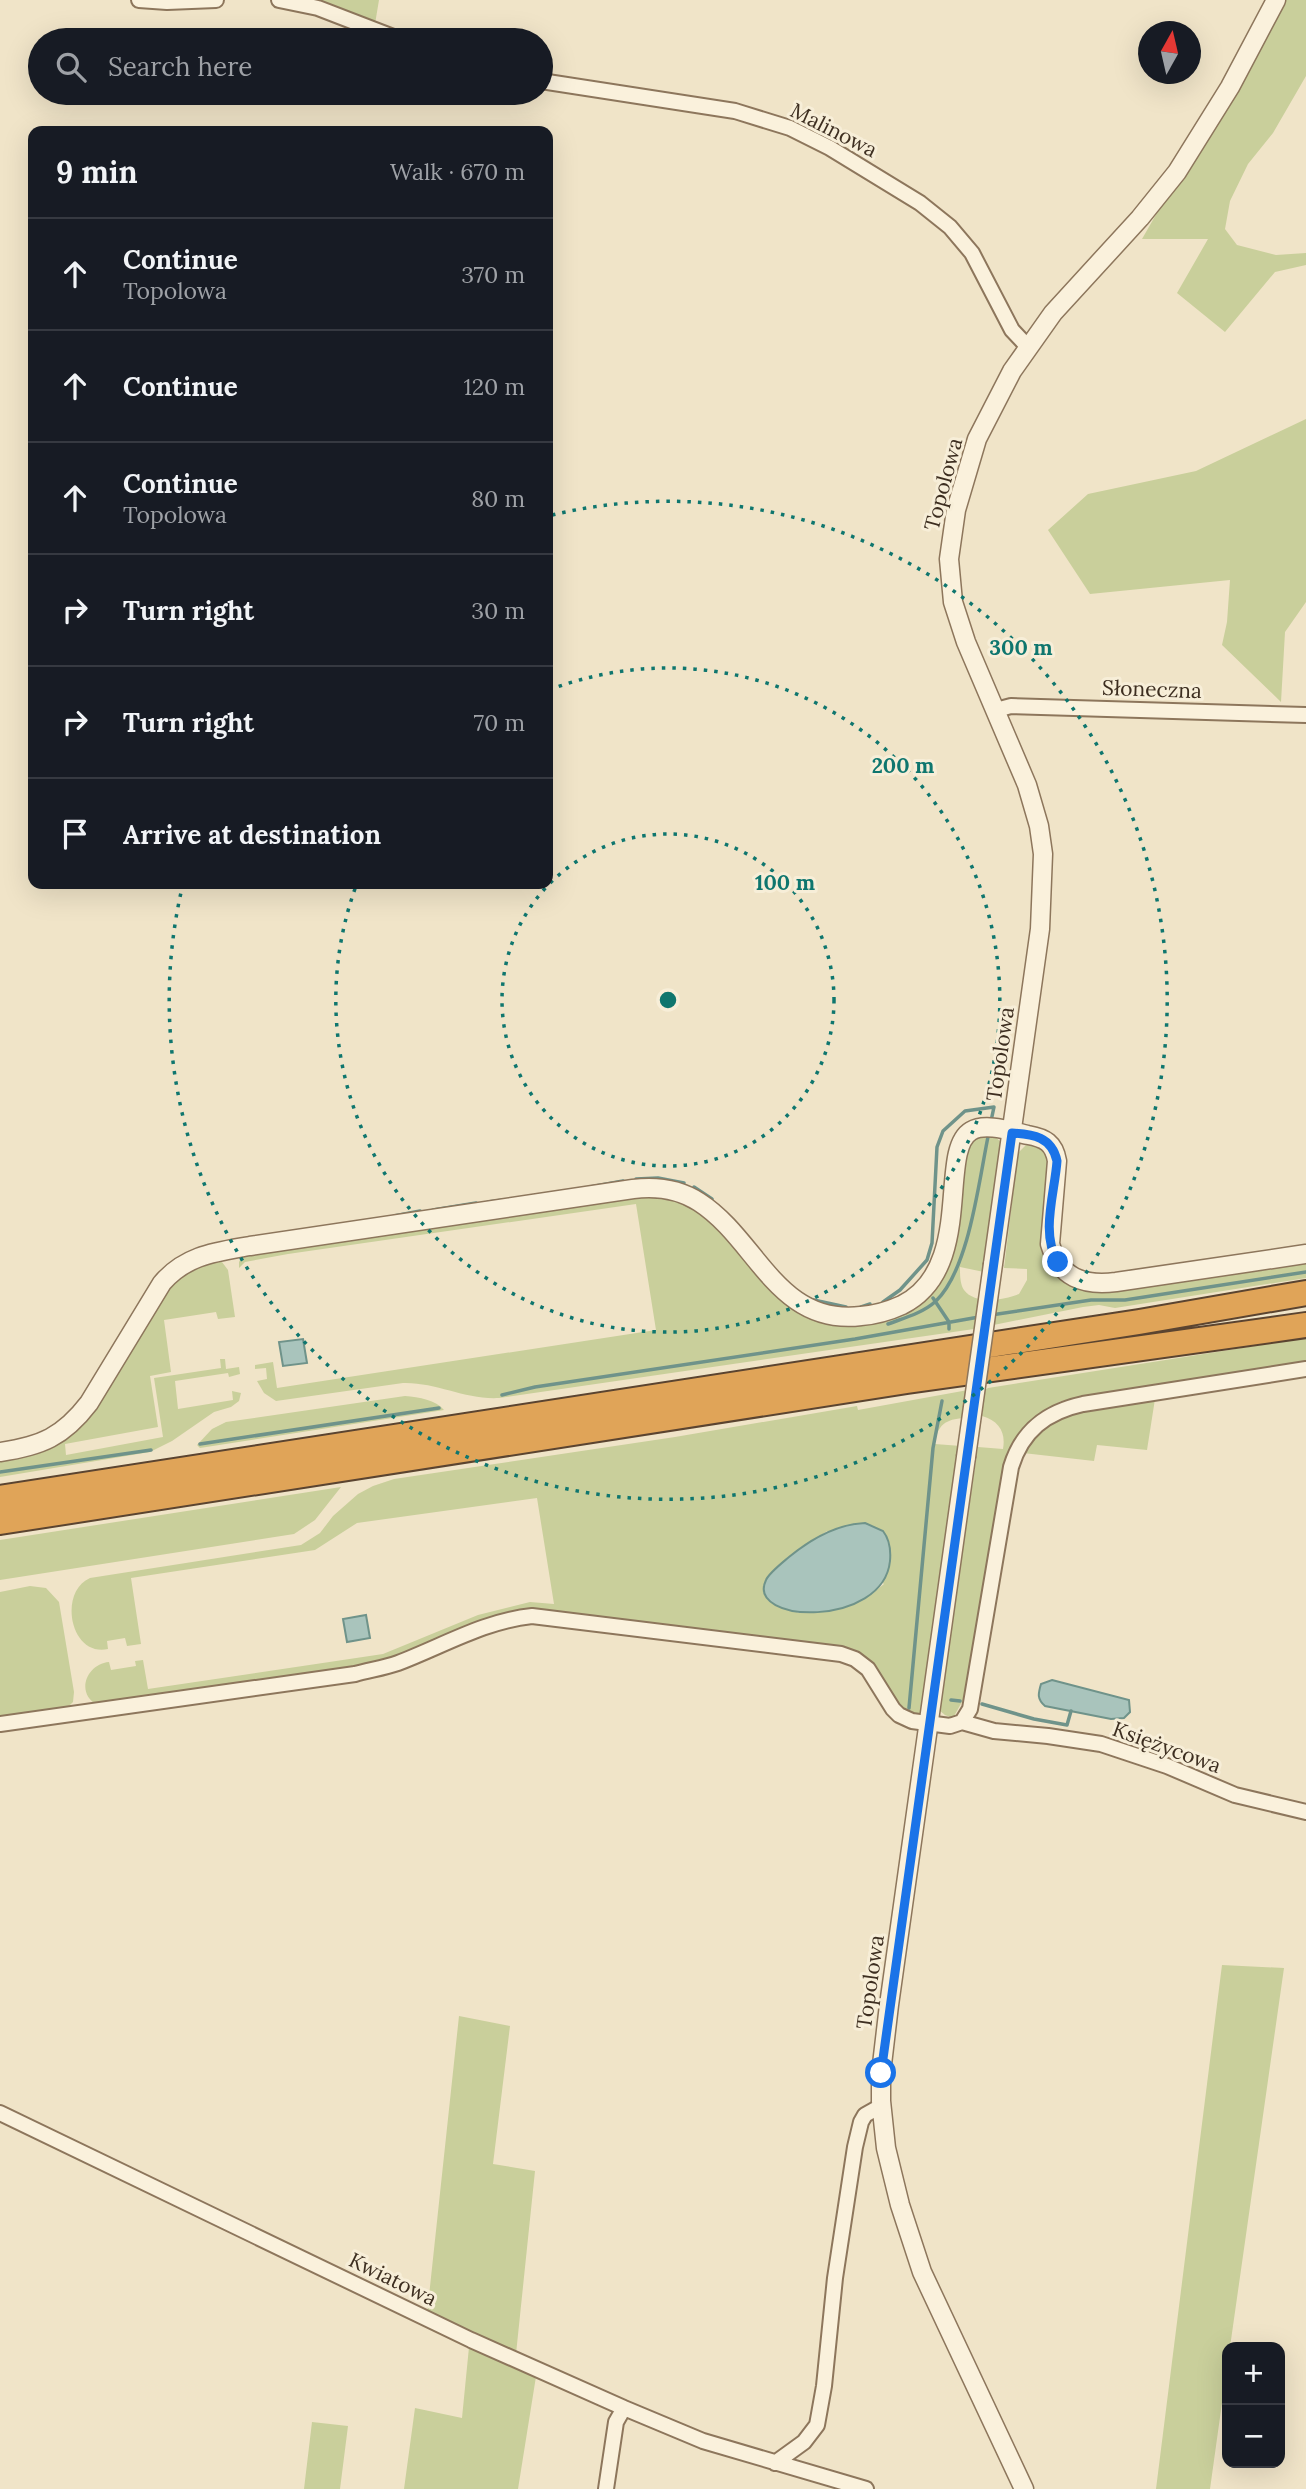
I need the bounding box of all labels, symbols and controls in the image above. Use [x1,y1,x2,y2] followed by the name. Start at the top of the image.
[1138,21,1201,84] north arrow
[28,28,553,105] search box
[52,48,90,86] icon: search
[108,50,252,83] text: Search here
[786,97,882,163] street label: Malinowa
[56,153,138,191] text: 9 min
[390,157,525,186] text: Walk · 670 m
[123,243,238,276] text: Continue
[56,255,94,293] icon: ahead
[461,260,525,289] text: 370 m
[123,276,227,305] text: Topolowa
[56,367,94,405] icon: ahead
[123,370,238,403] text: Continue
[463,372,525,401] text: 120 m
[918,435,968,533] street label: Topolowa
[123,467,238,500] text: Continue
[56,479,94,517] icon: ahead
[471,484,525,513] text: 80 m
[123,500,227,529] text: Topolowa
[56,591,94,629] icon: right
[123,594,254,627] text: Turn right
[471,596,525,625] text: 30 m
[989,634,1053,661] text: 300 m
[1102,674,1203,704] street label: Słoneczna
[56,703,94,741] icon: right
[123,706,254,739] text: Turn right
[474,708,525,737] text: 70 m
[872,752,934,779] text: 200 m
[56,815,94,853] icon: arrive
[123,818,381,851] text: Arrive at destination
[755,869,815,896] text: 100 m
[656,988,680,1012] centre of rings
[980,1005,1020,1103] street label: Topolowa
[1042,1246,1073,1277] route end
[1109,1715,1225,1779] street label: Księżycowa
[850,1933,890,2031] street label: Topolowa
[865,2057,896,2088] route start
[345,2246,441,2312] street label: Kwiatowa
[1222,2342,1285,2468] map controls
[1222,2342,1285,2405] button: +
[1222,2405,1285,2468] button: −

